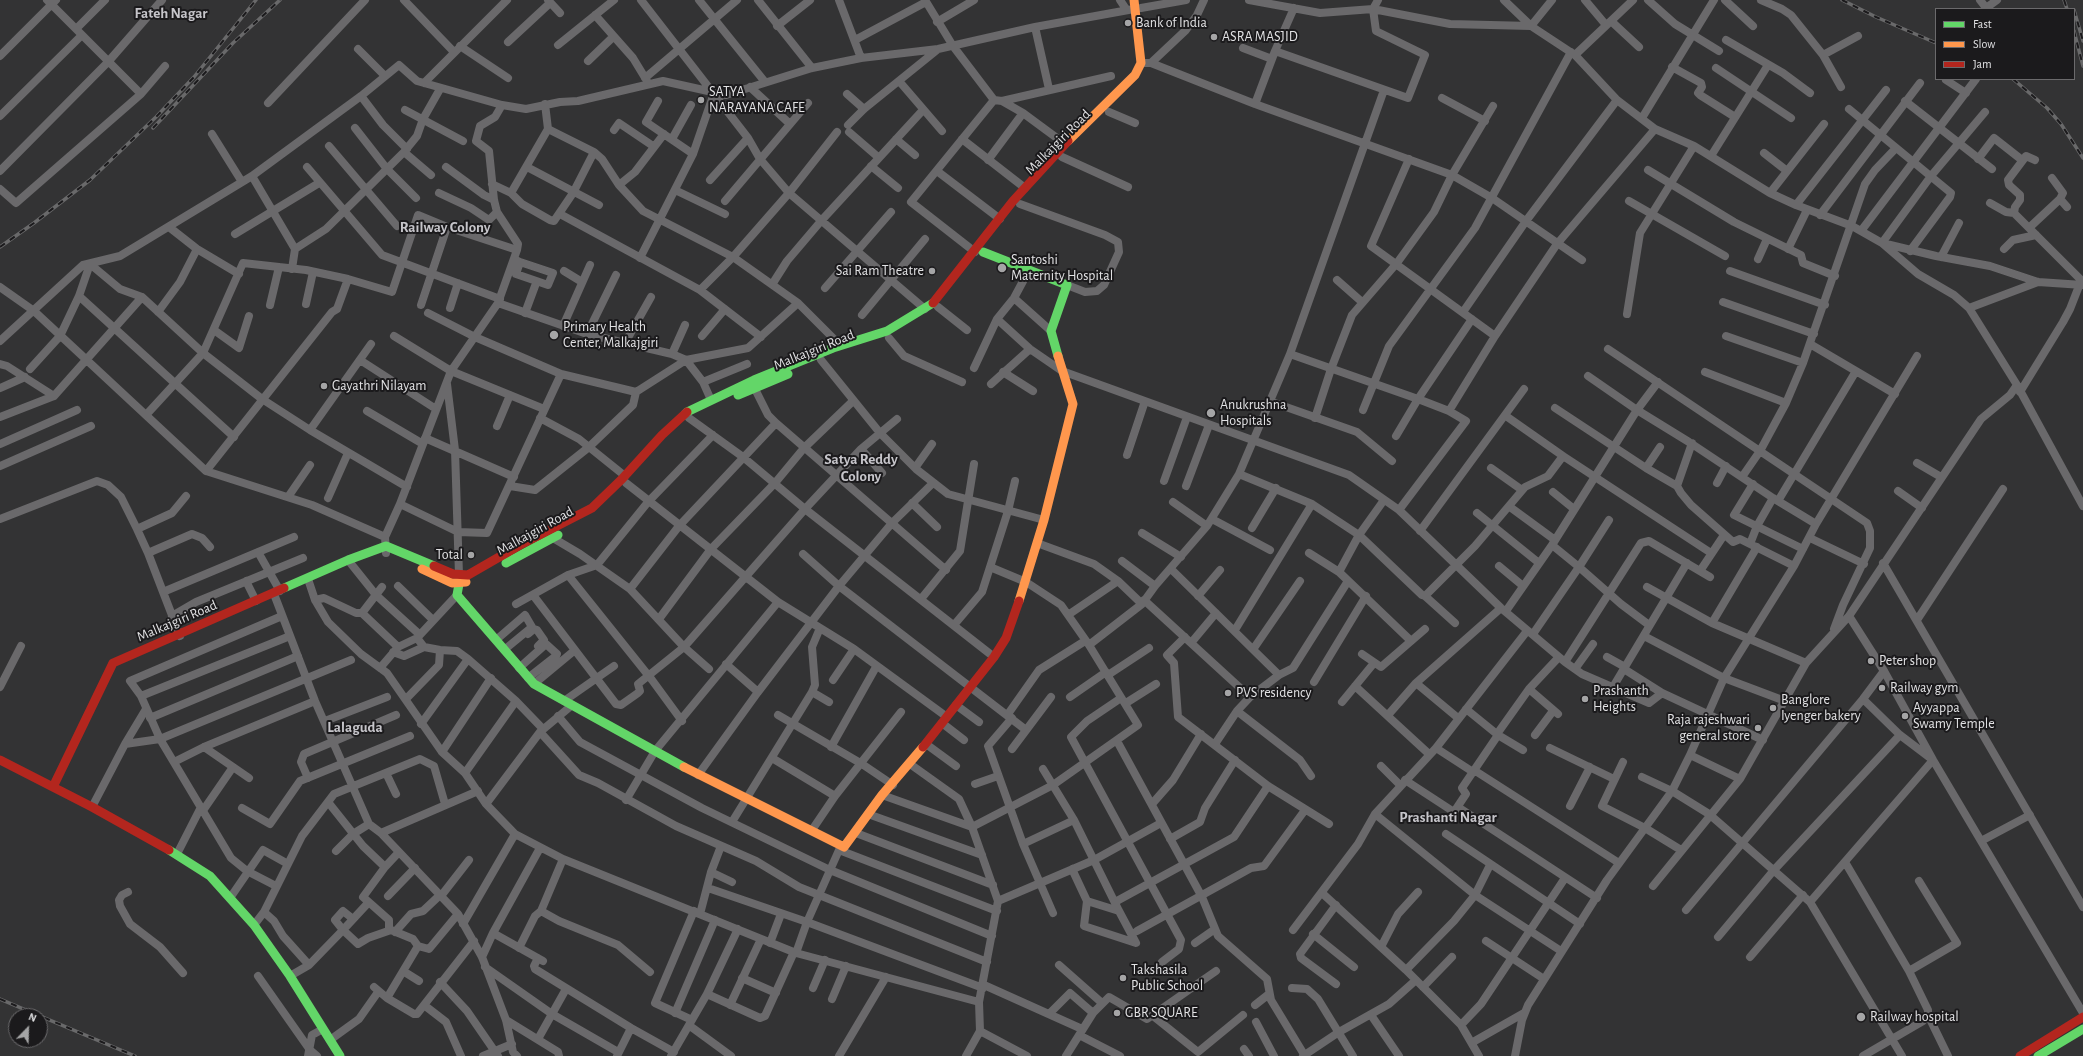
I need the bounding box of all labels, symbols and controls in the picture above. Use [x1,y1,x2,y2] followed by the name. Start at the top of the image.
[135,4,207,22] district label: Fateh Nagar
[1935,8,2075,80] legend
[1136,15,1207,31] place label: Bank of India
[1123,18,1133,28] marker: Bank of India
[1973,18,1992,30] text: Fast
[1222,29,1298,45] place label: ASRA MASJID
[1209,32,1219,42] marker: ASRA MASJID
[1973,38,1995,50] text: Slow
[1973,58,1992,70] text: Jam
[709,84,805,116] place label: SATYA NARAYANA CAFE
[696,95,706,105] marker: SATYA NARAYANA CAFE
[1022,106,1094,178] street label: Malkajgiri Road
[400,218,490,236] district label: Railway Colony
[1011,252,1113,284] place label: Santoshi Maternity Hospital
[996,262,1008,274] marker: Santoshi Maternity Hospital
[836,263,924,279] place label: Sai Ram Theatre
[927,266,937,276] marker: Sai Ram Theatre
[563,319,658,352] place label: Primary Health Center, Malkajgiri
[771,326,857,374] street label: Malkajgiri Road
[548,329,560,341] marker: Primary Health Center, Malkajgiri
[332,378,427,394] place label: Gayathri Nilayam
[319,381,329,391] marker: Gayathri Nilayam
[1220,397,1286,430] place label: Anukrushna Hospitals
[1205,407,1217,419] marker: Anukrushna Hospitals
[824,450,898,485] district label: Satya Reddy Colony
[494,503,576,559] street label: Malkajgiri Road
[436,547,463,563] place label: Total
[466,550,476,560] marker: Total
[134,597,220,645] street label: Malkajgiri Road
[1879,653,1936,669] place label: Peter shop
[1866,656,1876,666] marker: Peter shop
[1890,680,1959,696] place label: Railway gym
[1593,683,1649,716] place label: Prashanth Heights
[1877,683,1887,693] marker: Railway gym
[1236,685,1311,701] place label: PVS residency
[1223,688,1233,698] marker: PVS residency
[1781,692,1861,724] place label: Banglore Iyenger bakery
[1580,694,1590,704] marker: Prashanth Heights
[1913,700,1995,732] place label: Ayyappa Swamy Temple
[1768,703,1778,713] marker: Banglore Iyenger bakery
[1900,711,1910,721] marker: Ayyappa Swamy Temple
[1667,712,1750,744] place label: Raja rajeshwari general store
[327,718,383,736] district label: Lalaguda
[1753,723,1763,733] marker: Raja rajeshwari general store
[1399,808,1497,826] district label: Prashanti Nagar
[1131,962,1203,994] place label: Takshasila Public School
[1118,973,1128,983] marker: Takshasila Public School
[1125,1005,1198,1021] place label: GBR SQUARE
[8,1008,48,1048] north arrow
[1112,1008,1122,1018] marker: GBR SQUARE
[1870,1009,1959,1025] place label: Railway hospital
[27,1011,38,1024] text: N
[1855,1011,1867,1023] marker: Railway hospital

